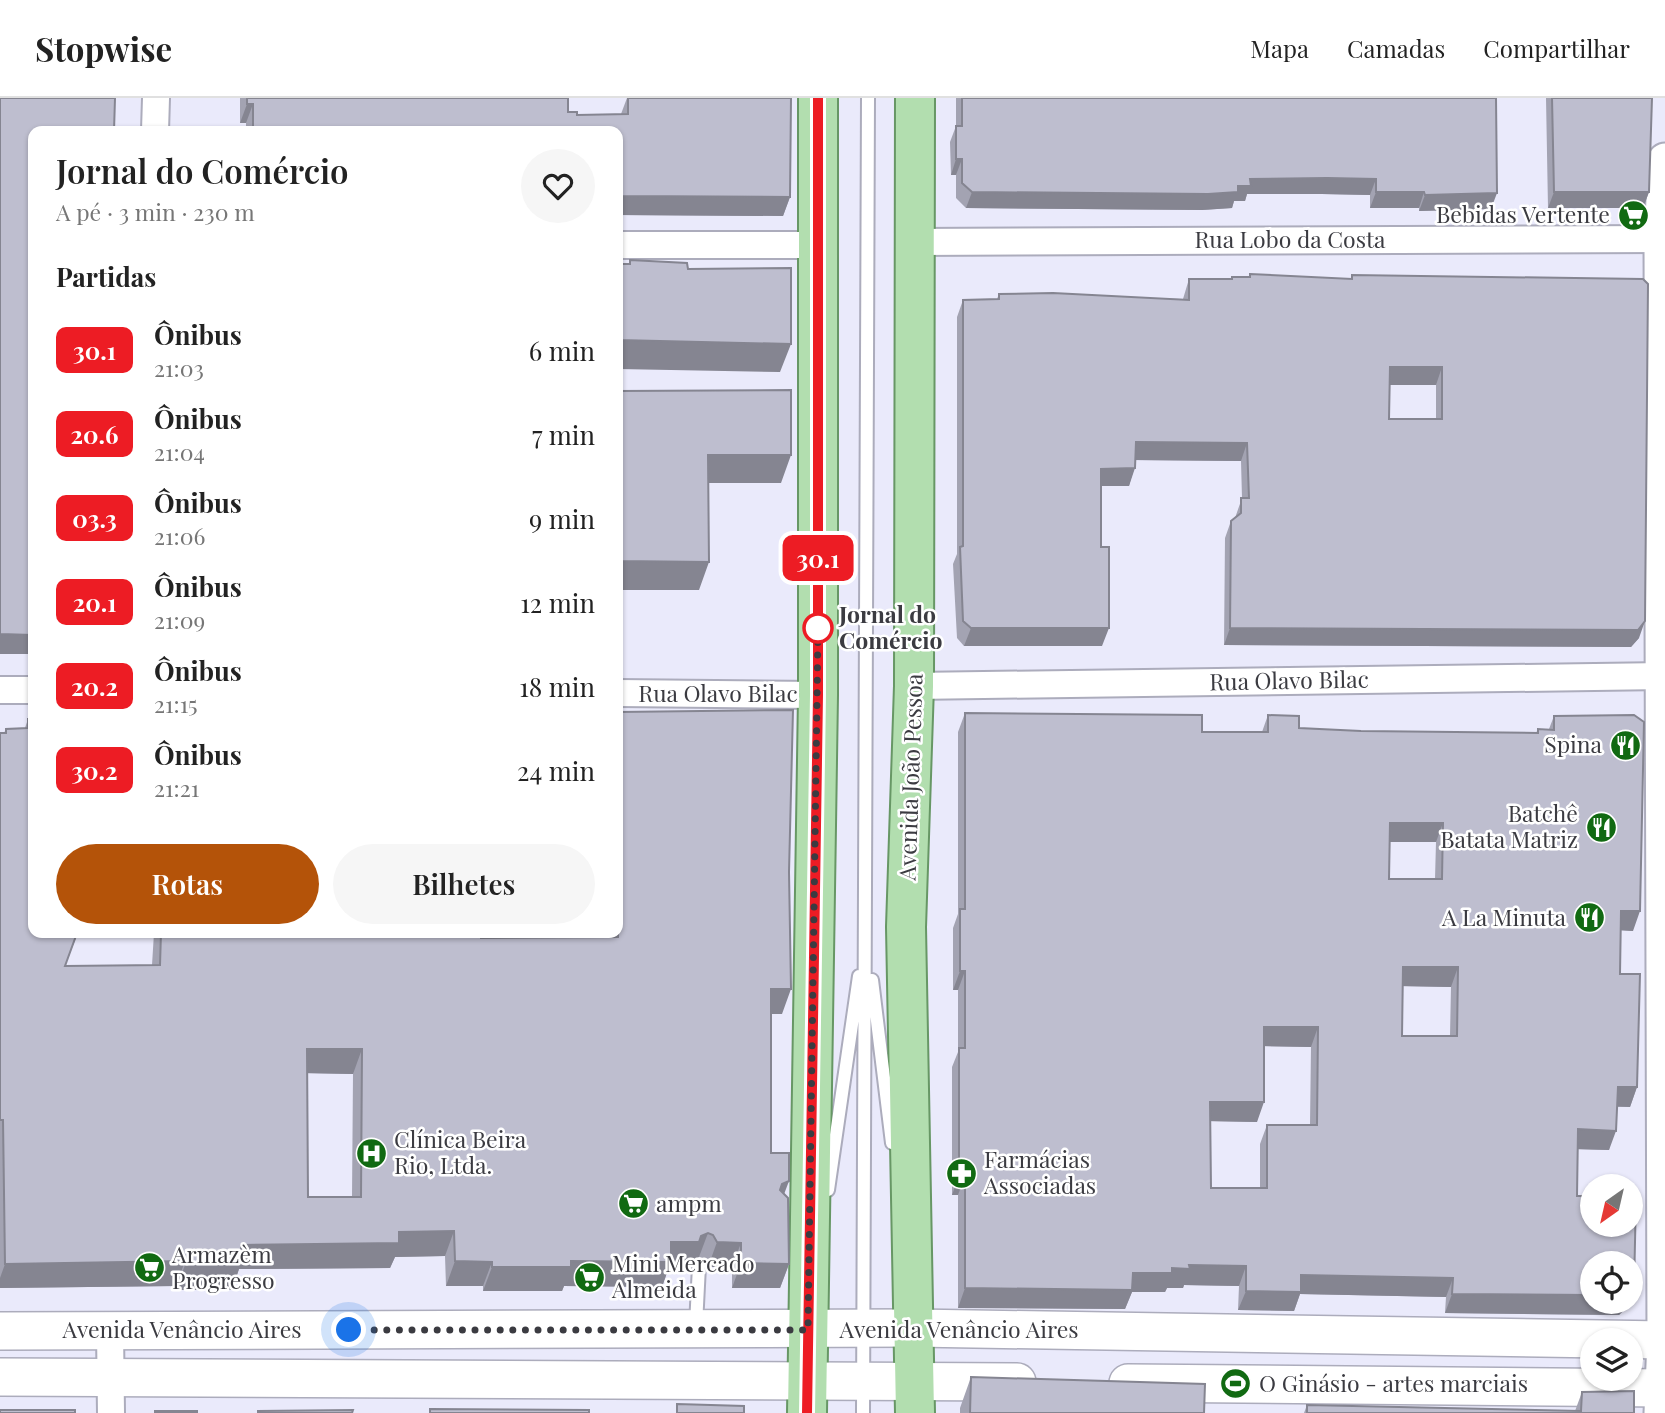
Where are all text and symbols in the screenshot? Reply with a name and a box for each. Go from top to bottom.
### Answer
text: Stopwise [35,26,172,70]
text: Mapa [1250,32,1309,64]
text: Camadas [1347,32,1445,64]
text: Compartilhar [1483,32,1630,64]
text: Jornal do Comércio [56,148,349,192]
button: heart [521,149,595,223]
text: A pé · 3 min · 230 m [56,196,255,227]
place label: Bebidas Vertente [1436,198,1610,229]
supermarket icon: Bebidas Vertente [1616,198,1650,232]
street label: Rua Lobo da Costa [1194,223,1386,254]
text: Partidas [56,259,156,294]
text: Ônibus [154,317,242,352]
text: 6 min [529,333,595,368]
text: 30.1 [73,334,116,366]
text: 21:03 [154,352,204,383]
text: Ônibus [154,401,242,436]
text: 7 min [532,417,595,452]
text: 20.6 [71,418,118,450]
text: 21:04 [154,436,205,467]
text: Ônibus [154,485,242,520]
text: 9 min [529,501,595,536]
text: 03.3 [72,502,117,534]
text: 21:06 [154,520,205,551]
line badge: 30.1 [769,535,867,581]
text: 30.1 [797,542,839,574]
text: Ônibus [154,569,242,604]
text: 12 min [520,585,595,620]
text: 20.1 [73,586,116,618]
place label: Jornal do Comércio [838,598,943,655]
text: 21:09 [154,604,205,635]
marker: Jornal do Comércio [803,613,833,643]
text: Ônibus [154,653,242,688]
street label: Rua Olavo Bilac [1209,663,1369,696]
text: 18 min [519,669,595,704]
text: 20.2 [71,670,118,702]
street label: Avenida João Pessoa [890,673,929,882]
street label: Rua Olavo Bilac [638,677,798,708]
text: 21:15 [154,688,197,719]
place label: Spina [1544,728,1603,759]
restaurant icon: Spina [1608,728,1642,762]
text: Ônibus [154,737,242,772]
text: 24 min [517,753,595,788]
text: 30.2 [71,754,118,786]
text: 21:21 [154,772,199,803]
place label: Batchê Batata Matriz [1440,797,1578,854]
restaurant icon: Batchê Batata Matriz [1584,810,1618,844]
button: Rotas [56,844,319,924]
button: Bilhetes [333,844,595,924]
place label: A La Minuta [1441,901,1567,932]
restaurant icon: A La Minuta [1572,901,1606,935]
place label: Clínica Beira Rio, Ltda. [394,1123,527,1180]
hospital icon: Clínica Beira Rio, Ltda. [354,1136,388,1170]
place label: Farmácias Associadas [983,1143,1096,1200]
pharmacy icon: Farmácias Associadas [944,1156,978,1190]
north arrow [1580,1174,1643,1237]
map controls [1580,1174,1643,1391]
supermarket icon: ampm [616,1187,650,1221]
place label: ampm [656,1187,722,1218]
place label: Armazèm Progresso [171,1238,275,1295]
place label: Mini Mercado Almeida [611,1247,755,1304]
supermarket icon: Armazèm Progresso [132,1251,166,1285]
button: locate [1580,1251,1643,1314]
supermarket icon: Mini Mercado Almeida [572,1260,606,1294]
your location [331,1312,366,1347]
street label: Avenida Venâncio Aires [61,1313,302,1344]
street label: Avenida Venâncio Aires [838,1313,1079,1344]
button: layers [1580,1328,1643,1391]
sports icon: O Ginásio - artes marciais [1219,1367,1253,1401]
place label: O Ginásio - artes marciais [1259,1367,1528,1398]

